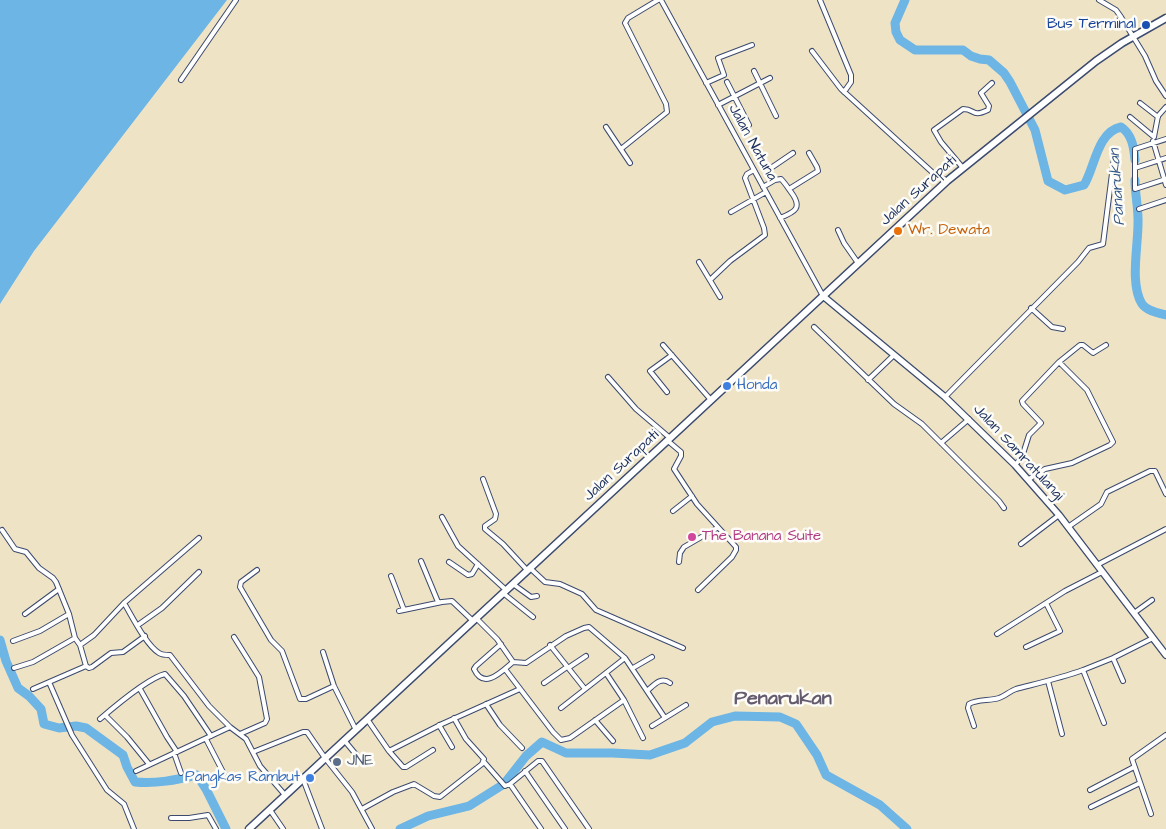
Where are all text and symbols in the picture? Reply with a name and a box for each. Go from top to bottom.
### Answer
place label: Bus Terminal [1047,16,1136,34]
marker: Bus Terminal [1140,19,1152,31]
street label: Jalan Natuna [724,102,780,184]
water label: Panarukan [1106,148,1130,226]
street label: Jalan Surapati [877,152,961,230]
place label: Wr. Dewata [908,222,990,240]
marker: Wr. Dewata [892,225,904,237]
place label: Honda [737,377,777,395]
marker: Honda [721,380,733,392]
street label: Jalan Samratulangi [969,401,1067,505]
street label: Jalan Surapati [581,426,663,506]
place label: The Banana Suite [702,528,821,546]
marker: The Banana Suite [686,531,698,543]
district label: Penarukan [734,688,832,712]
place label: JNE [347,753,373,771]
marker: JNE [331,756,343,768]
place label: Pangkas Rambut [185,769,300,787]
marker: Pangkas Rambut [304,772,316,784]

